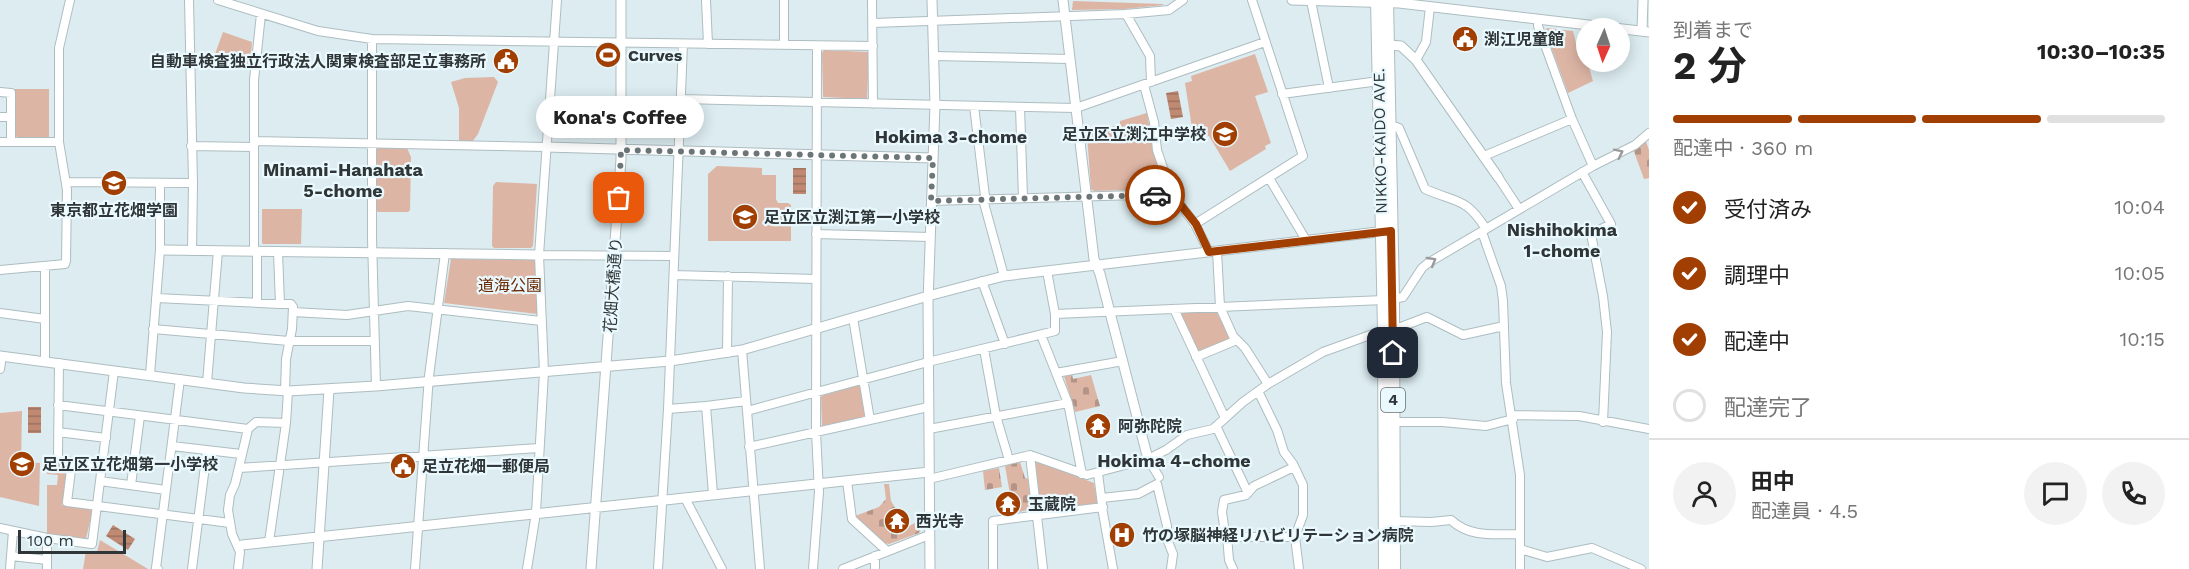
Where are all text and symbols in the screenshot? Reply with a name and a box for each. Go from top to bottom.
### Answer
north arrow [1576,18,1630,72]
map controls [1576,18,1630,72]
text: 到着まで [1673,18,1753,42]
public building icon: 渕江児童館 [1450,24,1480,54]
place label: 渕江児童館 [1484,30,1564,49]
text: 10:30–10:35 [2037,39,2165,64]
sports icon: Curves [593,40,623,70]
text: 2 分 [1673,43,1746,88]
public building icon: 自動車検査独立行政法人関東検査部足立事務所 [491,46,521,76]
place label: Curves [628,46,683,65]
place label: 自動車検査独立行政法人関東検査部足立事務所 [150,52,486,71]
street label: NIKKO-KAIDO AVE. [1369,68,1391,214]
callout: Kona's Coffee [535,96,703,138]
text: Kona's Coffee [553,105,687,129]
school or university icon: 足立区立渕江中学校 [1210,119,1240,149]
place label: 足立区立渕江中学校 [1062,125,1206,144]
district label: Hokima 3-chome [875,126,1027,147]
text: 配達中 · 360 m [1673,136,1813,160]
one-way arrow [1613,148,1624,160]
district label: Minami-Hanahata 5-chome [263,159,424,201]
courier [1125,165,1185,225]
school or university icon: 東京都立花畑学園 [99,168,129,198]
pin [593,172,644,223]
icon: car [1139,179,1172,212]
icon: bag [602,181,635,214]
icon: check [1673,191,1706,224]
text: 10:04 [2114,195,2165,219]
text: 受付済み [1724,197,1812,222]
place label: 東京都立花畑学園 [50,201,178,220]
school or university icon: 足立区立渕江第一小学校 [730,202,760,232]
place label: 足立区立渕江第一小学校 [764,208,940,227]
district label: Nishihokima 1-chome [1507,219,1618,261]
street label: 花畑大橋通り [600,236,626,334]
one-way arrow [1426,256,1436,268]
icon: check [1673,257,1706,290]
text: 10:05 [2115,261,2165,285]
text: 調理中 [1724,263,1790,288]
park label: 道海公園 [478,276,542,295]
icon: check [1673,323,1706,356]
pin [1367,327,1418,378]
text: 10:15 [2119,327,2165,351]
text: 配達中 [1724,329,1790,354]
icon: home [1376,336,1409,369]
road number: 4 [1381,388,1405,412]
text: 配達完了 [1724,395,1812,420]
temple icon: 阿弥陀院 [1083,411,1113,441]
place label: 阿弥陀院 [1118,417,1182,436]
school or university icon: 足立区立花畑第一小学校 [7,449,37,479]
district label: Hokima 4-chome [1097,450,1251,471]
public building icon: 足立花畑一郵便局 [388,451,418,481]
place label: 足立区立花畑第一小学校 [42,455,218,474]
place label: 足立花畑一郵便局 [422,457,550,476]
button: person [1673,462,1736,525]
button: chat [2024,462,2087,525]
button: phone [2102,462,2165,525]
text: 田中 [1751,469,1795,494]
temple icon: 玉蔵院 [993,489,1023,519]
place label: 玉蔵院 [1028,495,1076,514]
text: 配達員 · 4.5 [1751,499,1858,523]
temple icon: 西光寺 [882,506,912,536]
place label: 西光寺 [916,512,964,531]
hospital icon: 竹の塚脳神経リハビリテーション病院 [1107,520,1137,550]
place label: 竹の塚脳神経リハビリテーション病院 [1142,526,1414,545]
scale bar [18,527,126,554]
text: 100 m [27,531,74,550]

